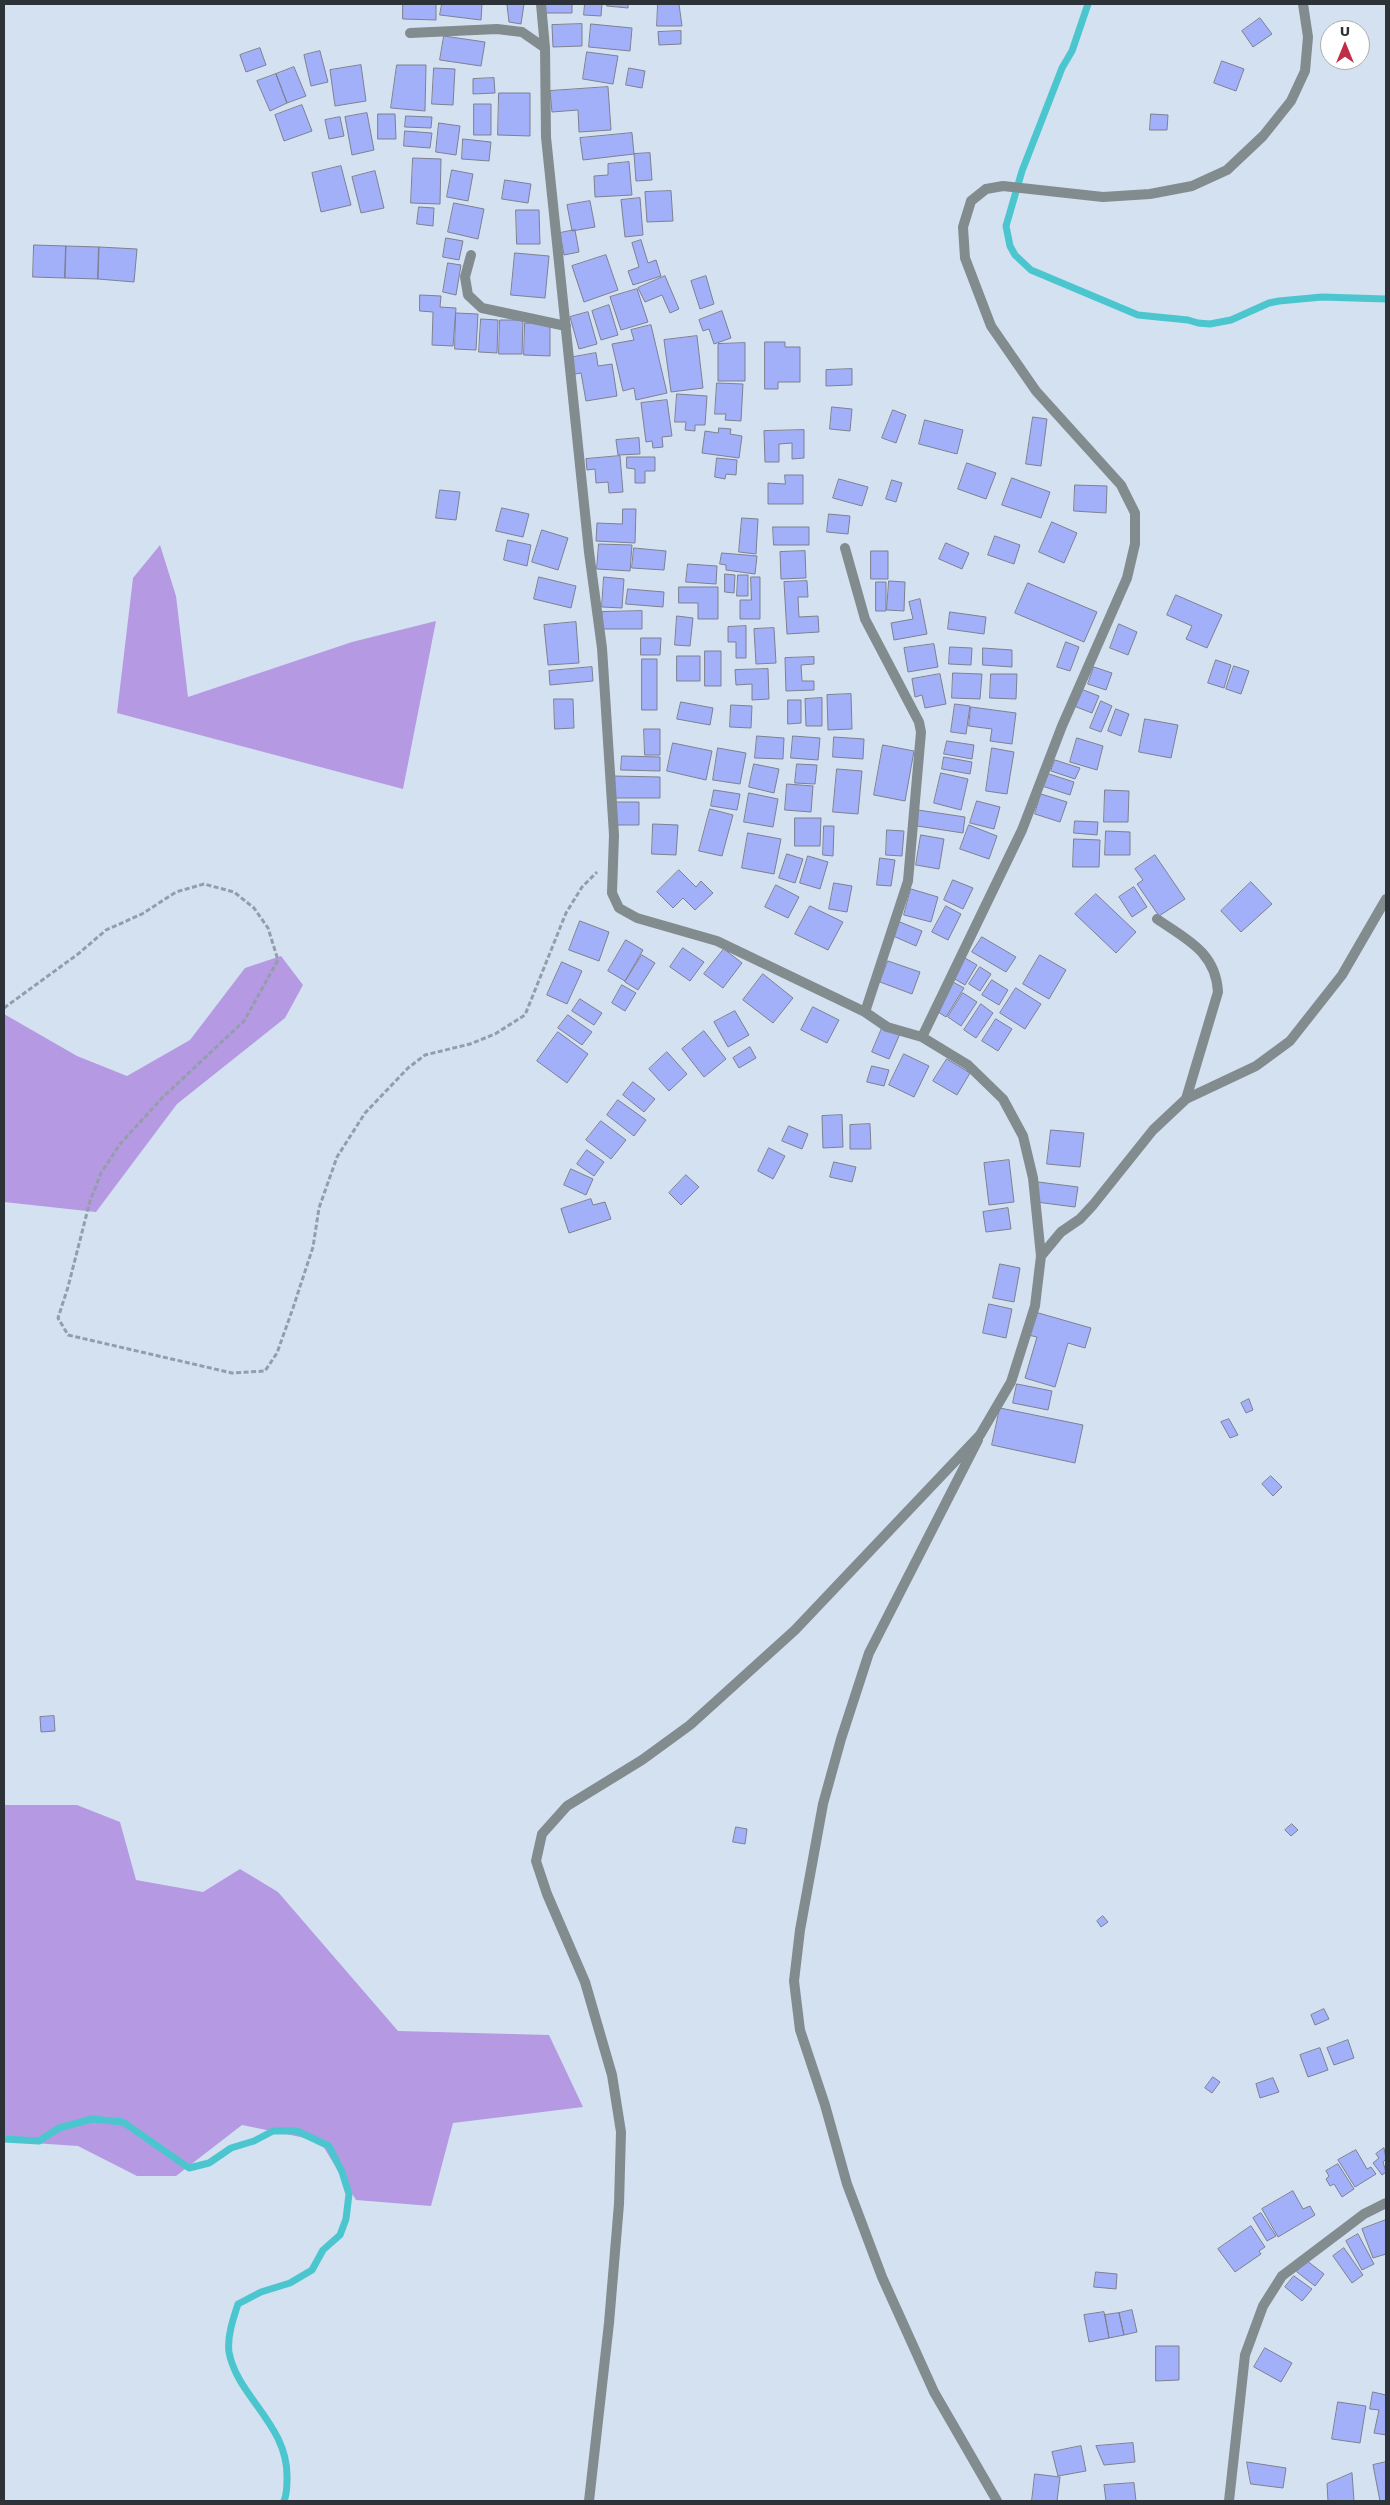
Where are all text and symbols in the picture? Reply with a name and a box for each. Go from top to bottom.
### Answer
north arrow [1320,20,1370,70]
text: U [1340,23,1350,39]

